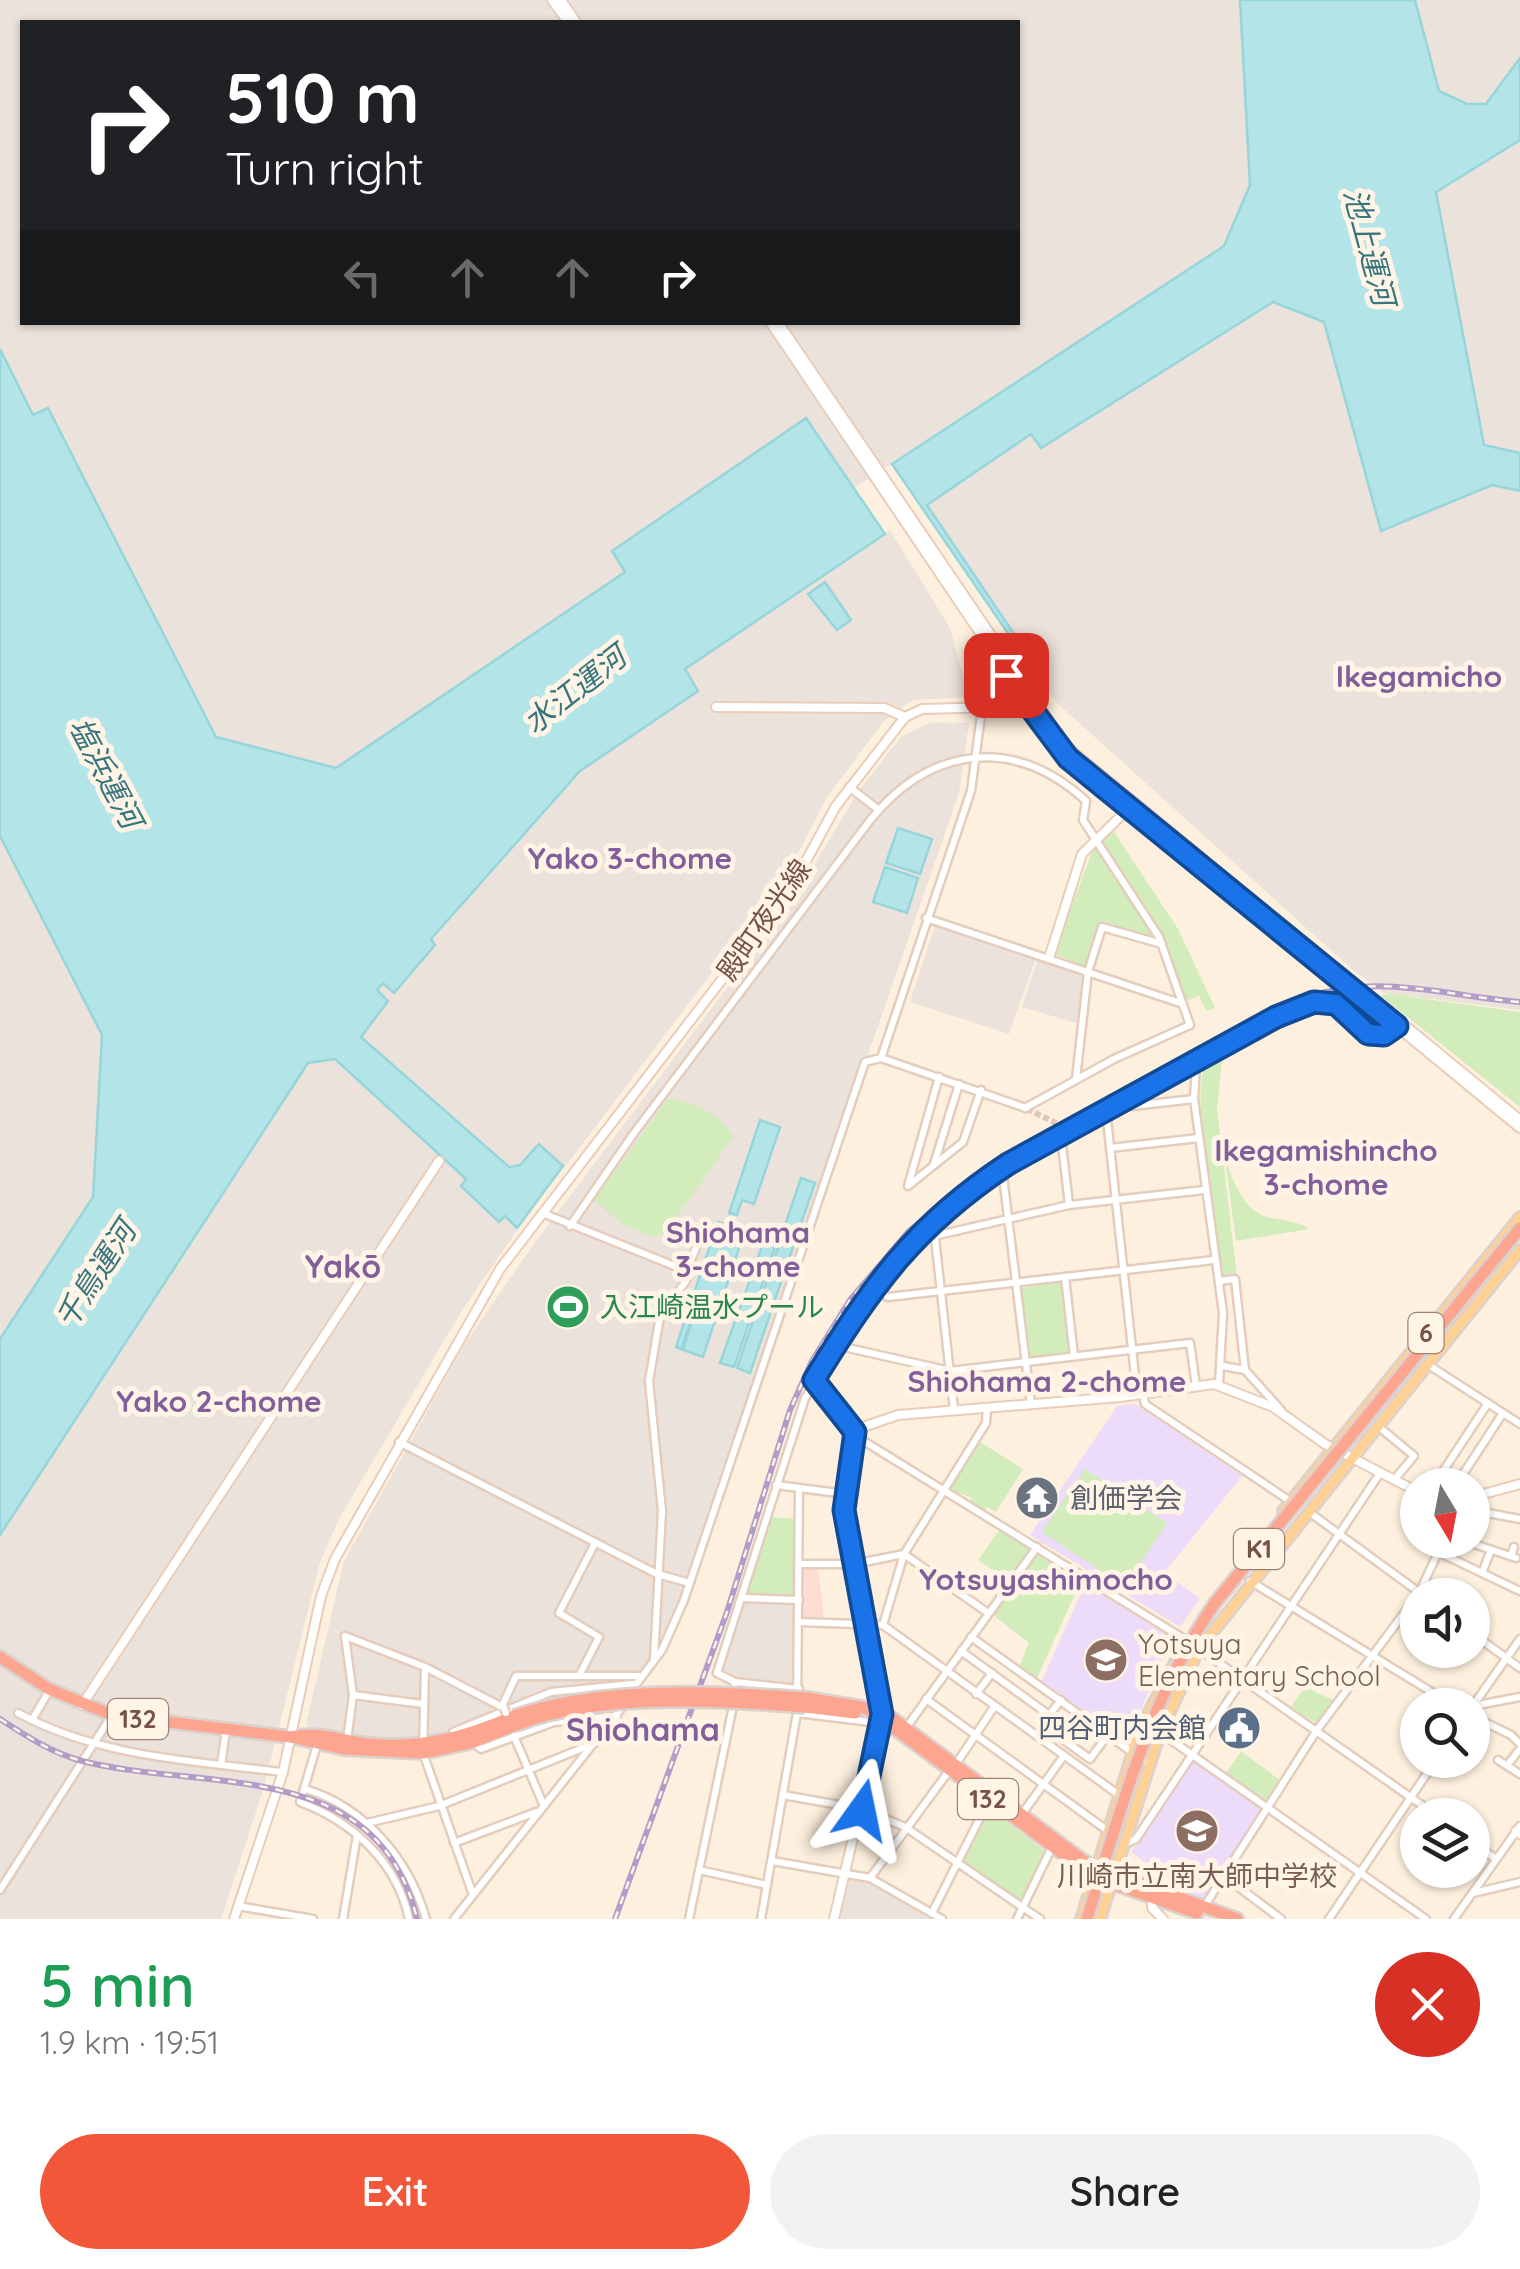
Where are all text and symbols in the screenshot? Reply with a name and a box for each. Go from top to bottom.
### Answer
text: 510 m [225,53,420,141]
icon: right [60,60,190,190]
text: Turn right [225,140,424,196]
water label: 池上運河 [1336,184,1405,314]
icon: left [335,250,390,305]
icon: ahead [440,250,495,305]
icon: ahead [545,250,600,305]
icon: right [650,250,705,305]
pin [964,633,1049,718]
water label: 水江運河 [515,634,637,741]
icon: arrive [979,648,1034,703]
district label: Ikegamicho [1336,657,1502,695]
water label: 塩浜運河 [61,711,153,839]
district label: Yako 3-chome [528,839,732,877]
street label: 殿町夜光線 [709,852,818,987]
district label: Ikegamishincho 3-chome [1214,1131,1438,1203]
water label: 千鳥運河 [47,1210,146,1335]
district label: Shiohama 3-chome [666,1213,810,1285]
district label: Yakō [305,1246,381,1286]
sports icon: 入江崎温水プール [545,1284,591,1330]
place label: 入江崎温水プール [600,1289,824,1324]
road number: 6 [1408,1313,1444,1353]
district label: Shiohama 2-chome [908,1362,1186,1400]
district label: Yako 2-chome [116,1382,322,1420]
north arrow [1400,1468,1490,1558]
map controls [1400,1468,1490,1888]
temple icon: 創価学会 [1014,1475,1060,1521]
place label: 創価学会 [1070,1480,1182,1515]
road number: K1 [1234,1529,1284,1569]
district label: Yotsuyashimocho [919,1560,1173,1598]
button: sound [1400,1578,1490,1668]
place label: Yotsuya Elementary School [1138,1626,1381,1693]
school or university icon: Yotsuya Elementary School [1083,1637,1129,1683]
button: search [1400,1688,1490,1778]
road number: 132 [108,1699,168,1739]
public building icon: 四谷町内会館 [1216,1705,1262,1751]
district label: Shiohama [566,1709,720,1749]
place label: 四谷町内会館 [1038,1710,1206,1745]
position arrow [810,1758,914,1862]
road number: 132 [958,1779,1018,1819]
button: layers [1400,1798,1490,1888]
school or university icon: 川崎市立南大師中学校 [1174,1808,1220,1854]
place label: 川崎市立南大師中学校 [1057,1858,1337,1893]
text: 5 min [40,1947,195,2022]
button: close [1375,1952,1480,2057]
text: 1.9 km · 19:51 [40,2022,219,2062]
button: Exit [40,2134,750,2249]
button: Share [770,2134,1480,2249]

